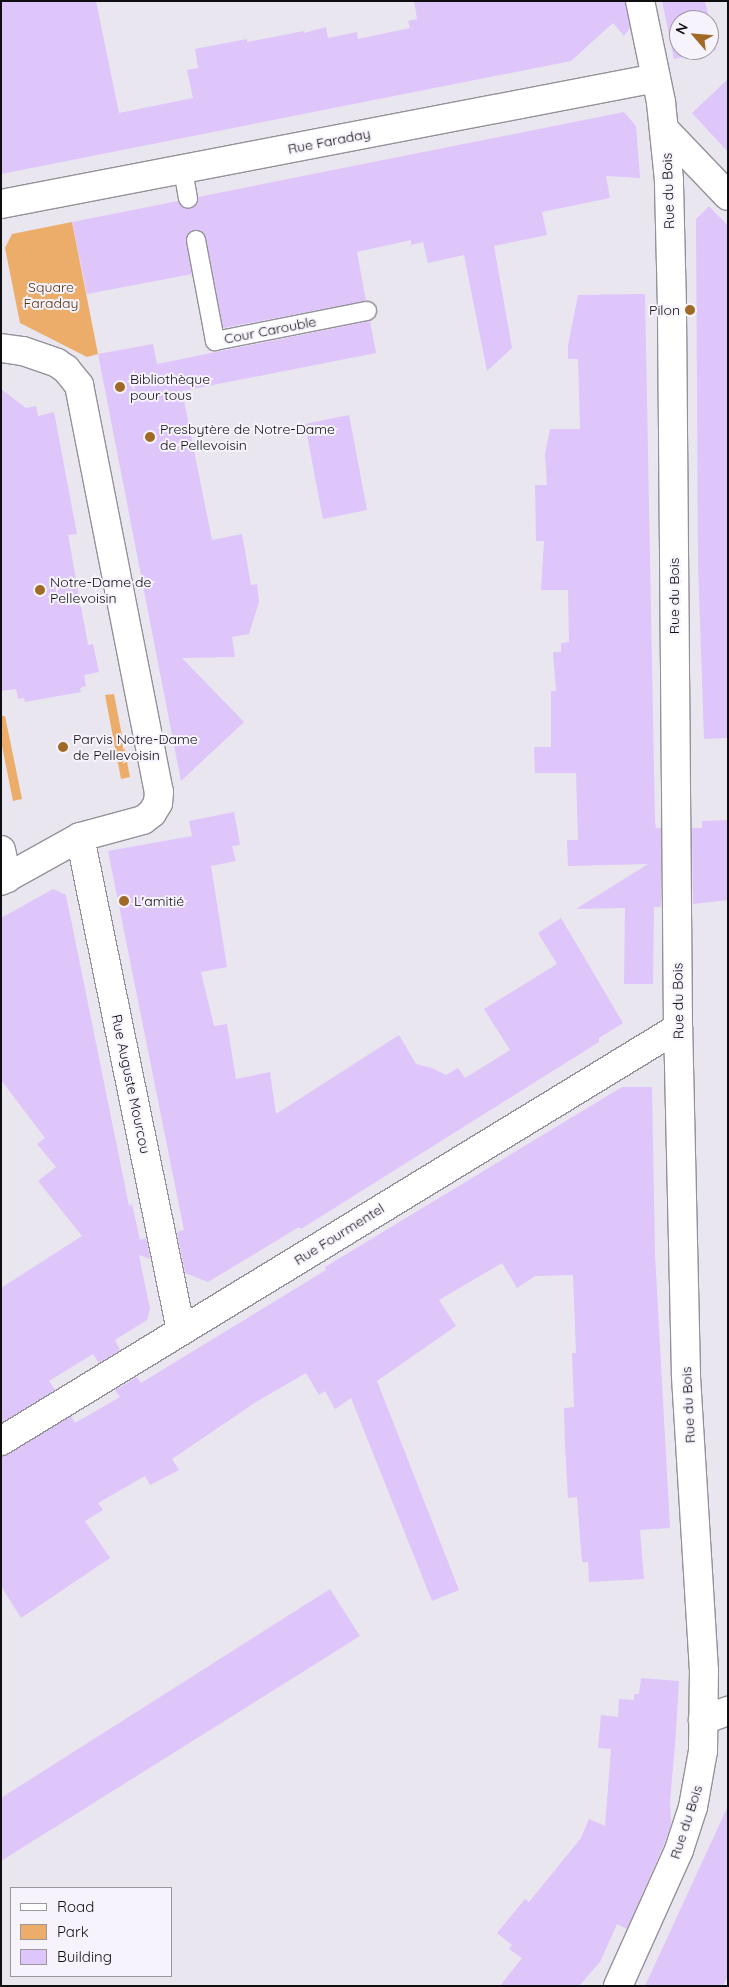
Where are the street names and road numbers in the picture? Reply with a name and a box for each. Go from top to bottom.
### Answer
street label: Rue Faraday [286,125,372,157]
street label: Rue du Bois [658,152,678,230]
street label: Cour Carouble [223,313,317,347]
street label: Rue du Bois [666,558,682,634]
street label: Rue du Bois [669,963,687,1039]
street label: Rue Auguste Mourcou [108,1013,154,1155]
street label: Rue Fourmentel [291,1200,387,1268]
street label: Rue du Bois [678,1366,698,1444]
street label: Rue du Bois [666,1783,706,1861]

